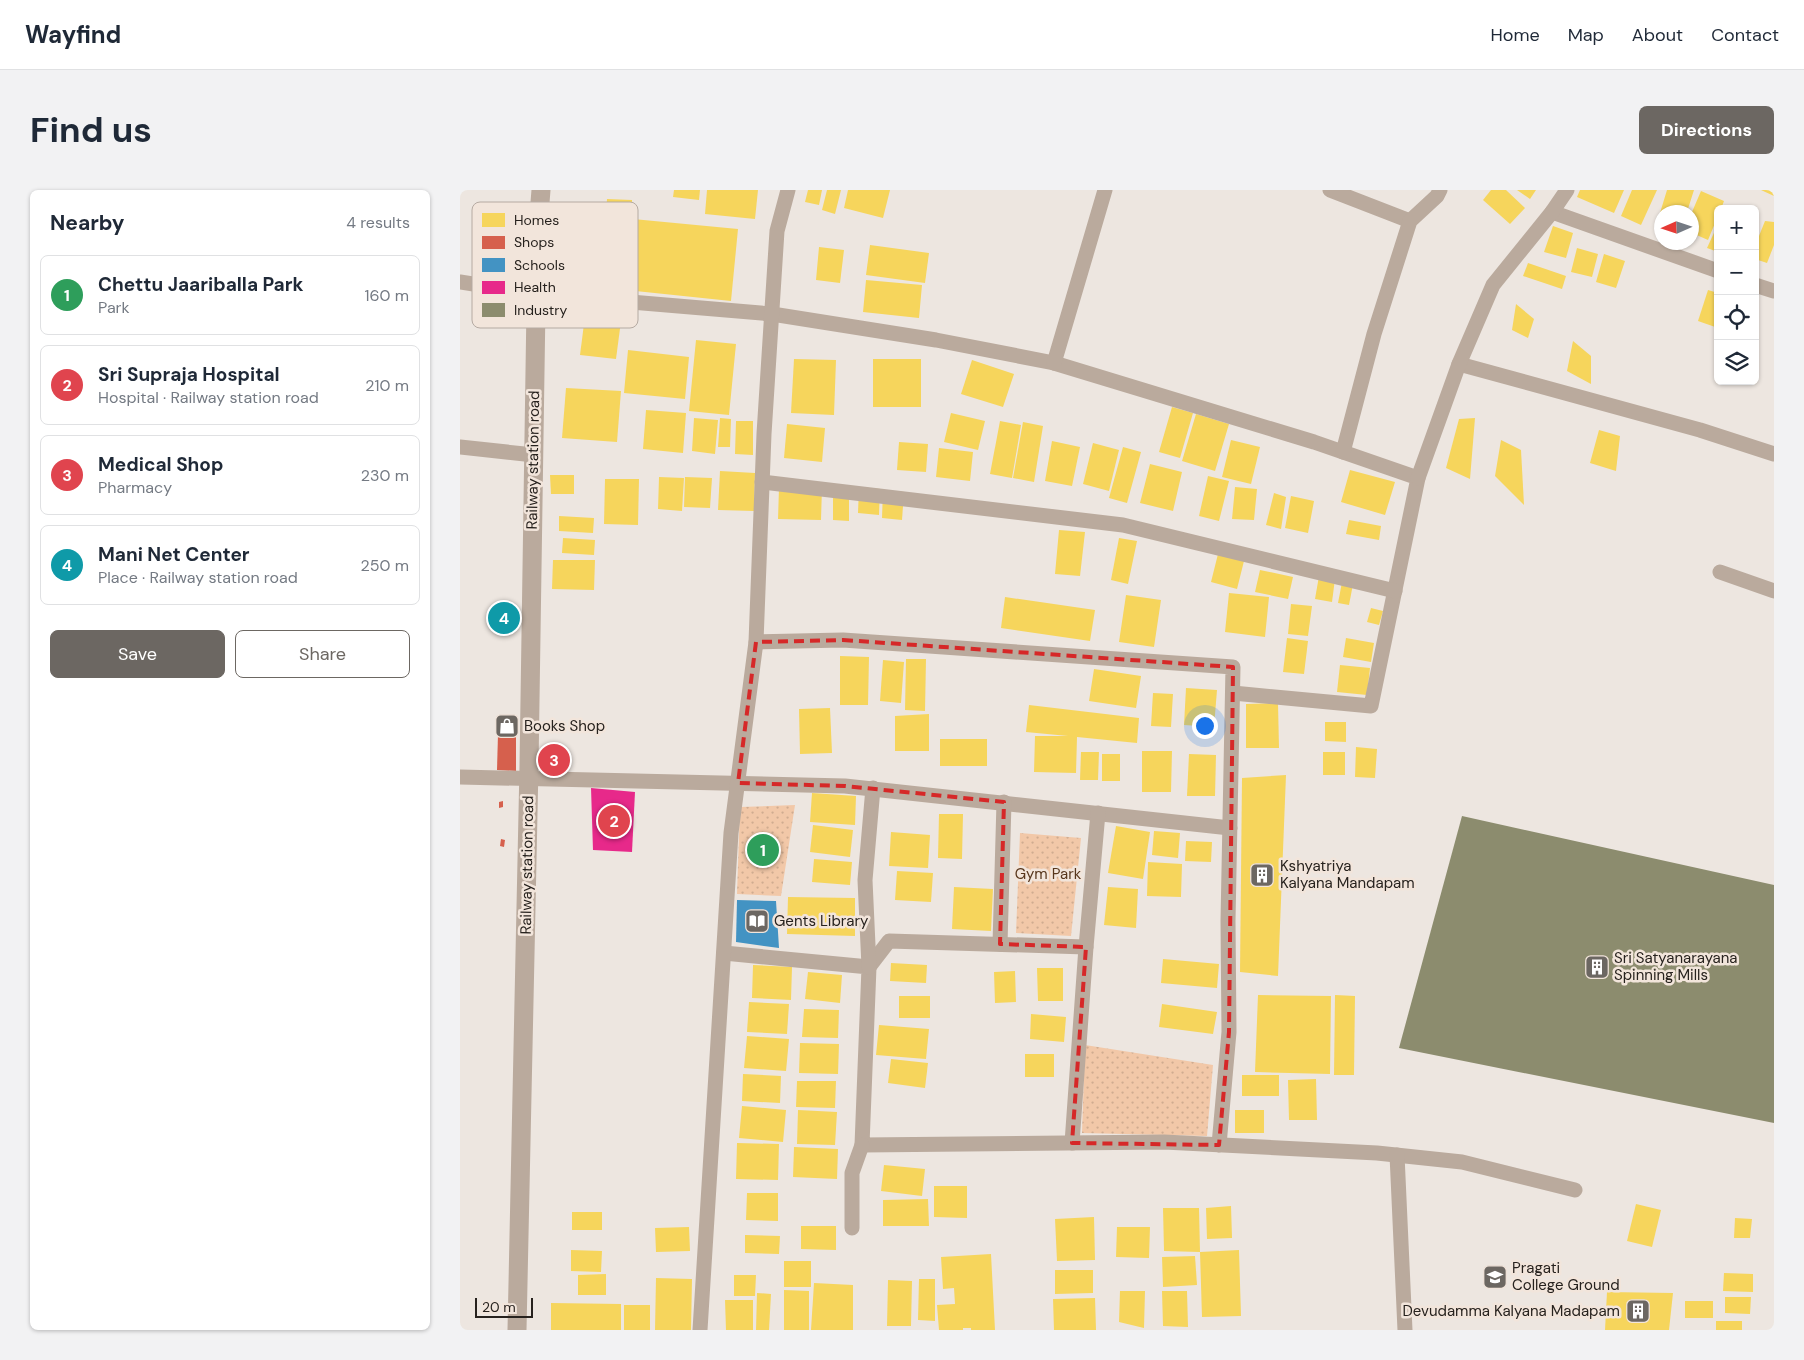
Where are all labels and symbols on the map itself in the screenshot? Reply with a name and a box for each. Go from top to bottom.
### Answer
legend [472,202,638,328]
north arrow [1654,205,1699,250]
text: Homes [514,211,559,229]
text: Shops [514,233,554,251]
text: Schools [514,256,565,274]
text: Health [514,278,556,296]
text: Industry [514,301,567,319]
street label: Railway station road [522,390,544,530]
pin: 4 [488,599,520,637]
shop icon: Books Shop [494,713,520,739]
your location [1192,713,1218,739]
place label: Books Shop [524,716,605,736]
pin: 3 [538,741,570,779]
street label: Railway station road [516,795,538,935]
pin: 2 [598,802,630,840]
pin: 1 [747,831,779,869]
place label: Kshyatriya Kalyana Mandapam [1280,856,1415,893]
building icon: Kshyatriya Kalyana Mandapam [1249,862,1275,888]
park label: Gym Park [1015,864,1082,884]
library icon: Gents Library [744,908,770,934]
place label: Gents Library [774,911,869,931]
place label: Sri Satyanarayana Spinning Mills [1614,948,1737,985]
building icon: Sri Satyanarayana Spinning Mills [1584,954,1610,980]
place label: Pragati College Ground [1512,1258,1620,1295]
school or university icon: Pragati College Ground [1482,1264,1508,1290]
scale bar [475,1295,532,1318]
building icon: Devudamma Kalyana Madapam [1625,1298,1651,1324]
place label: Devudamma Kalyana Madapam [1403,1301,1620,1321]

